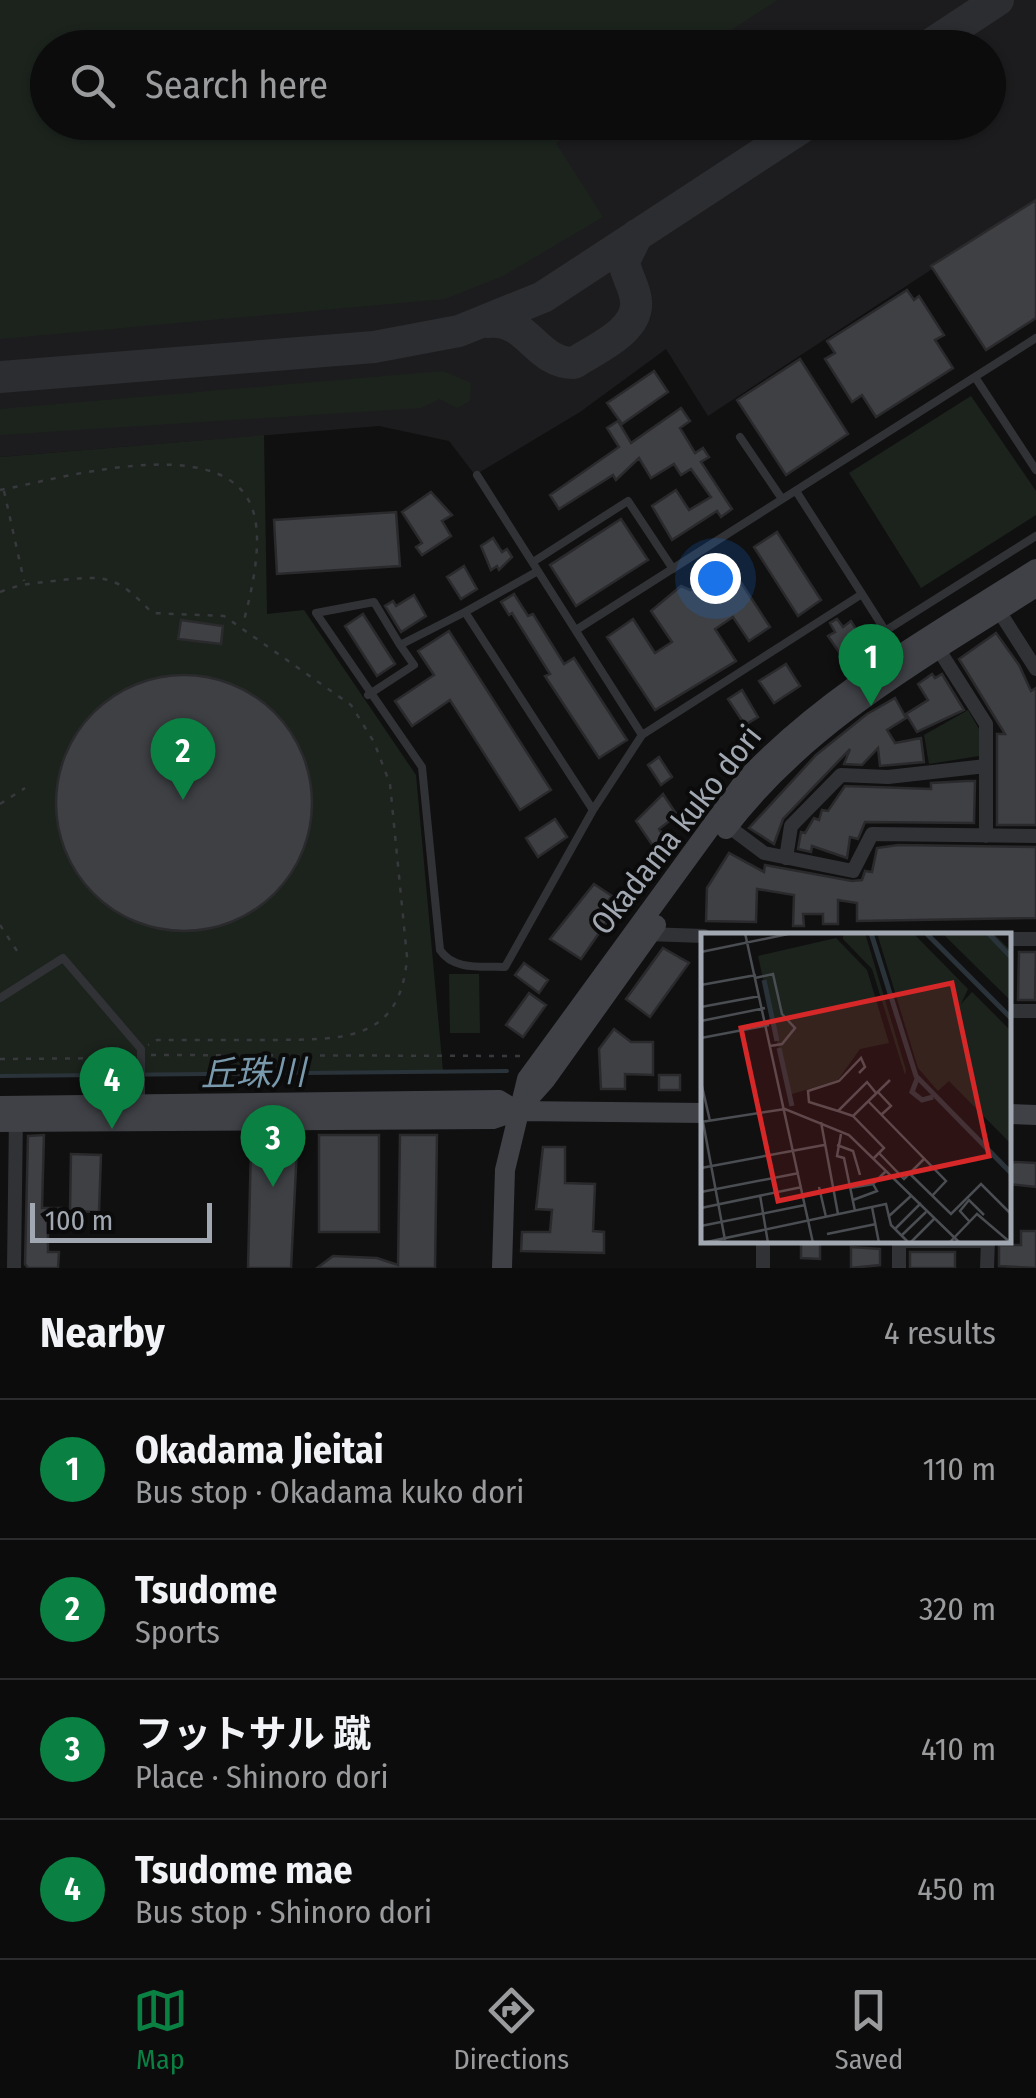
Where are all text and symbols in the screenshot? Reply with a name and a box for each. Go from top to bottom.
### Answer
search box [30,30,1006,140]
icon: search [65,58,120,113]
text: Search here [145,62,328,108]
your location [690,553,741,604]
pin: 1 [838,624,904,706]
pin: 2 [150,718,216,800]
street label: Okadama kuko dori [583,718,769,942]
inset map [701,933,1011,1243]
pin: 4 [80,1046,144,1129]
water label: 丘珠川 [200,1051,310,1095]
pin: 3 [240,1104,306,1187]
scale bar [30,1198,212,1242]
text: 100 m [45,1204,113,1237]
text: Nearby [40,1308,165,1358]
text: 4 results [884,1314,996,1352]
text: Okadama Jieitai [135,1427,384,1473]
text: 1 [66,1450,79,1488]
text: 110 m [923,1450,996,1488]
text: Bus stop · Okadama kuko dori [135,1473,524,1511]
text: Tsudome [135,1567,277,1613]
text: 2 [65,1590,80,1628]
text: 320 m [919,1590,996,1628]
text: Sports [135,1613,220,1651]
text: フットサル 蹴 [135,1711,371,1757]
text: 3 [65,1730,80,1768]
text: 410 m [921,1730,996,1768]
text: Place · Shinoro dori [135,1758,388,1796]
text: Tsudome mae [135,1847,352,1893]
text: 4 [64,1870,81,1908]
text: 450 m [917,1870,996,1908]
text: Bus stop · Shinoro dori [135,1893,432,1931]
tab: Map [133,1983,188,2076]
tab: Directions [453,1983,569,2076]
tab: Saved [835,1983,903,2076]

